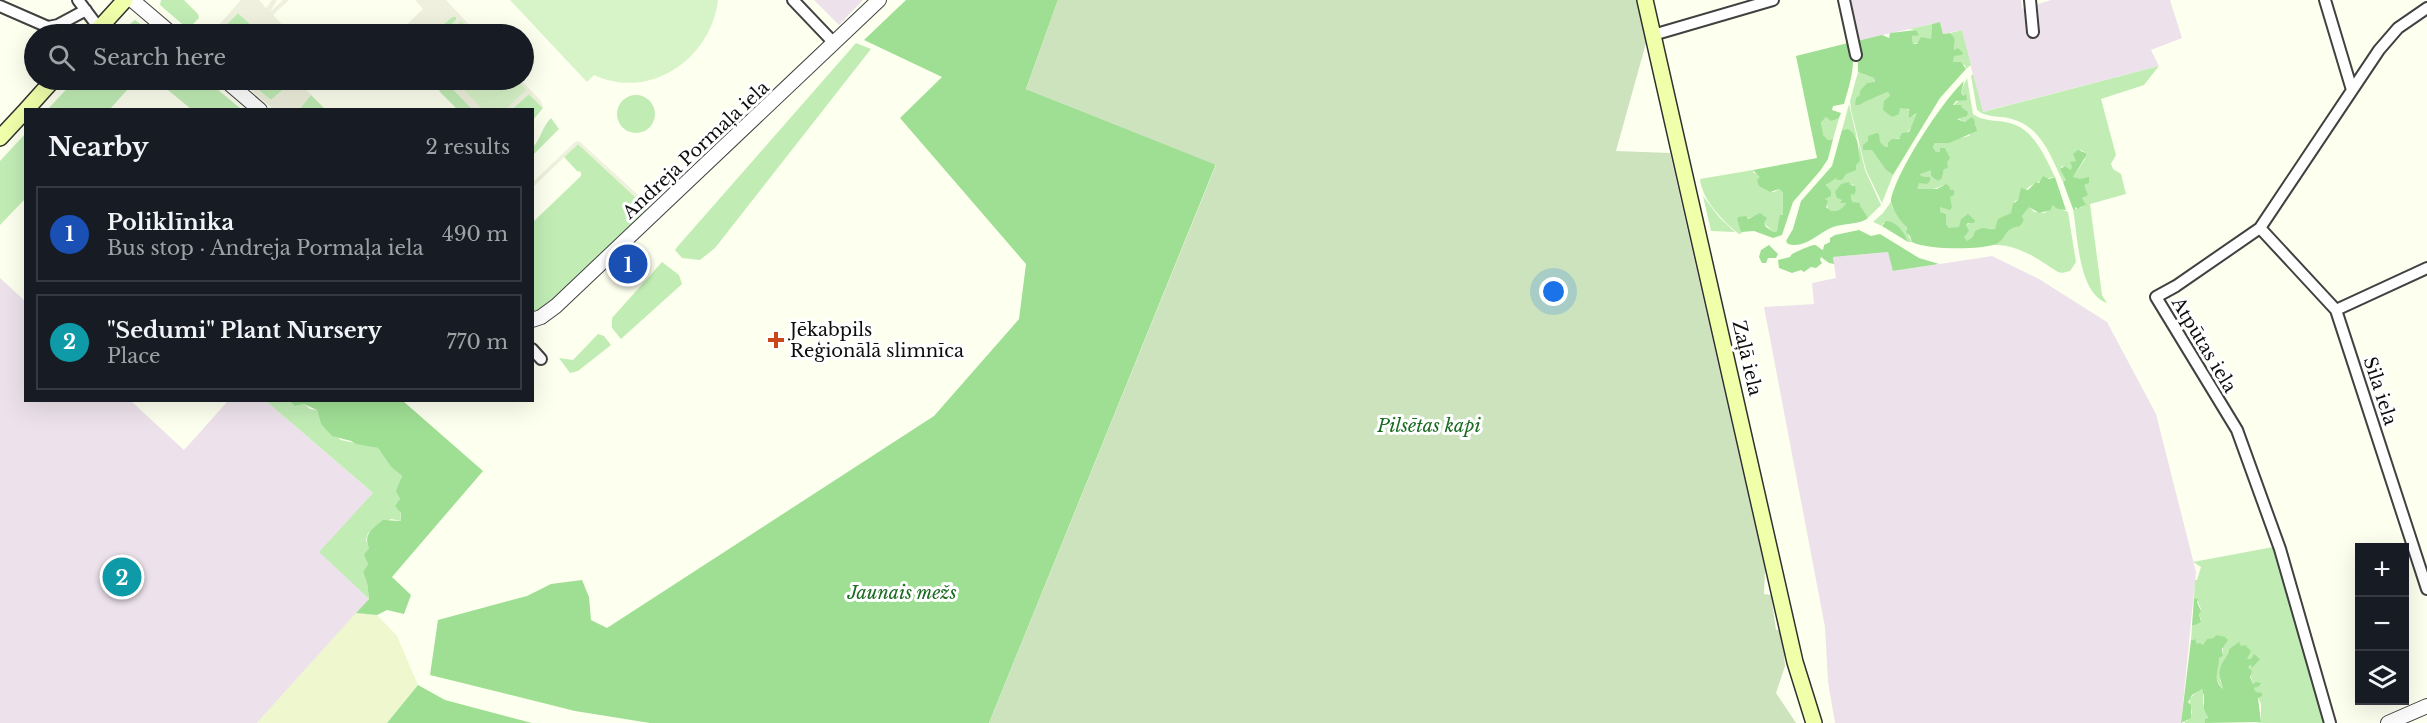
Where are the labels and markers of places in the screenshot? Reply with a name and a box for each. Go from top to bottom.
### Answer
pin: 1 [608,242,648,286]
place label: Jēkabpils Reģionālā slimnīca [788,319,964,362]
marker: Jēkabpils Reģionālā slimnīca [767,331,785,349]
pin: 2 [102,554,142,600]

